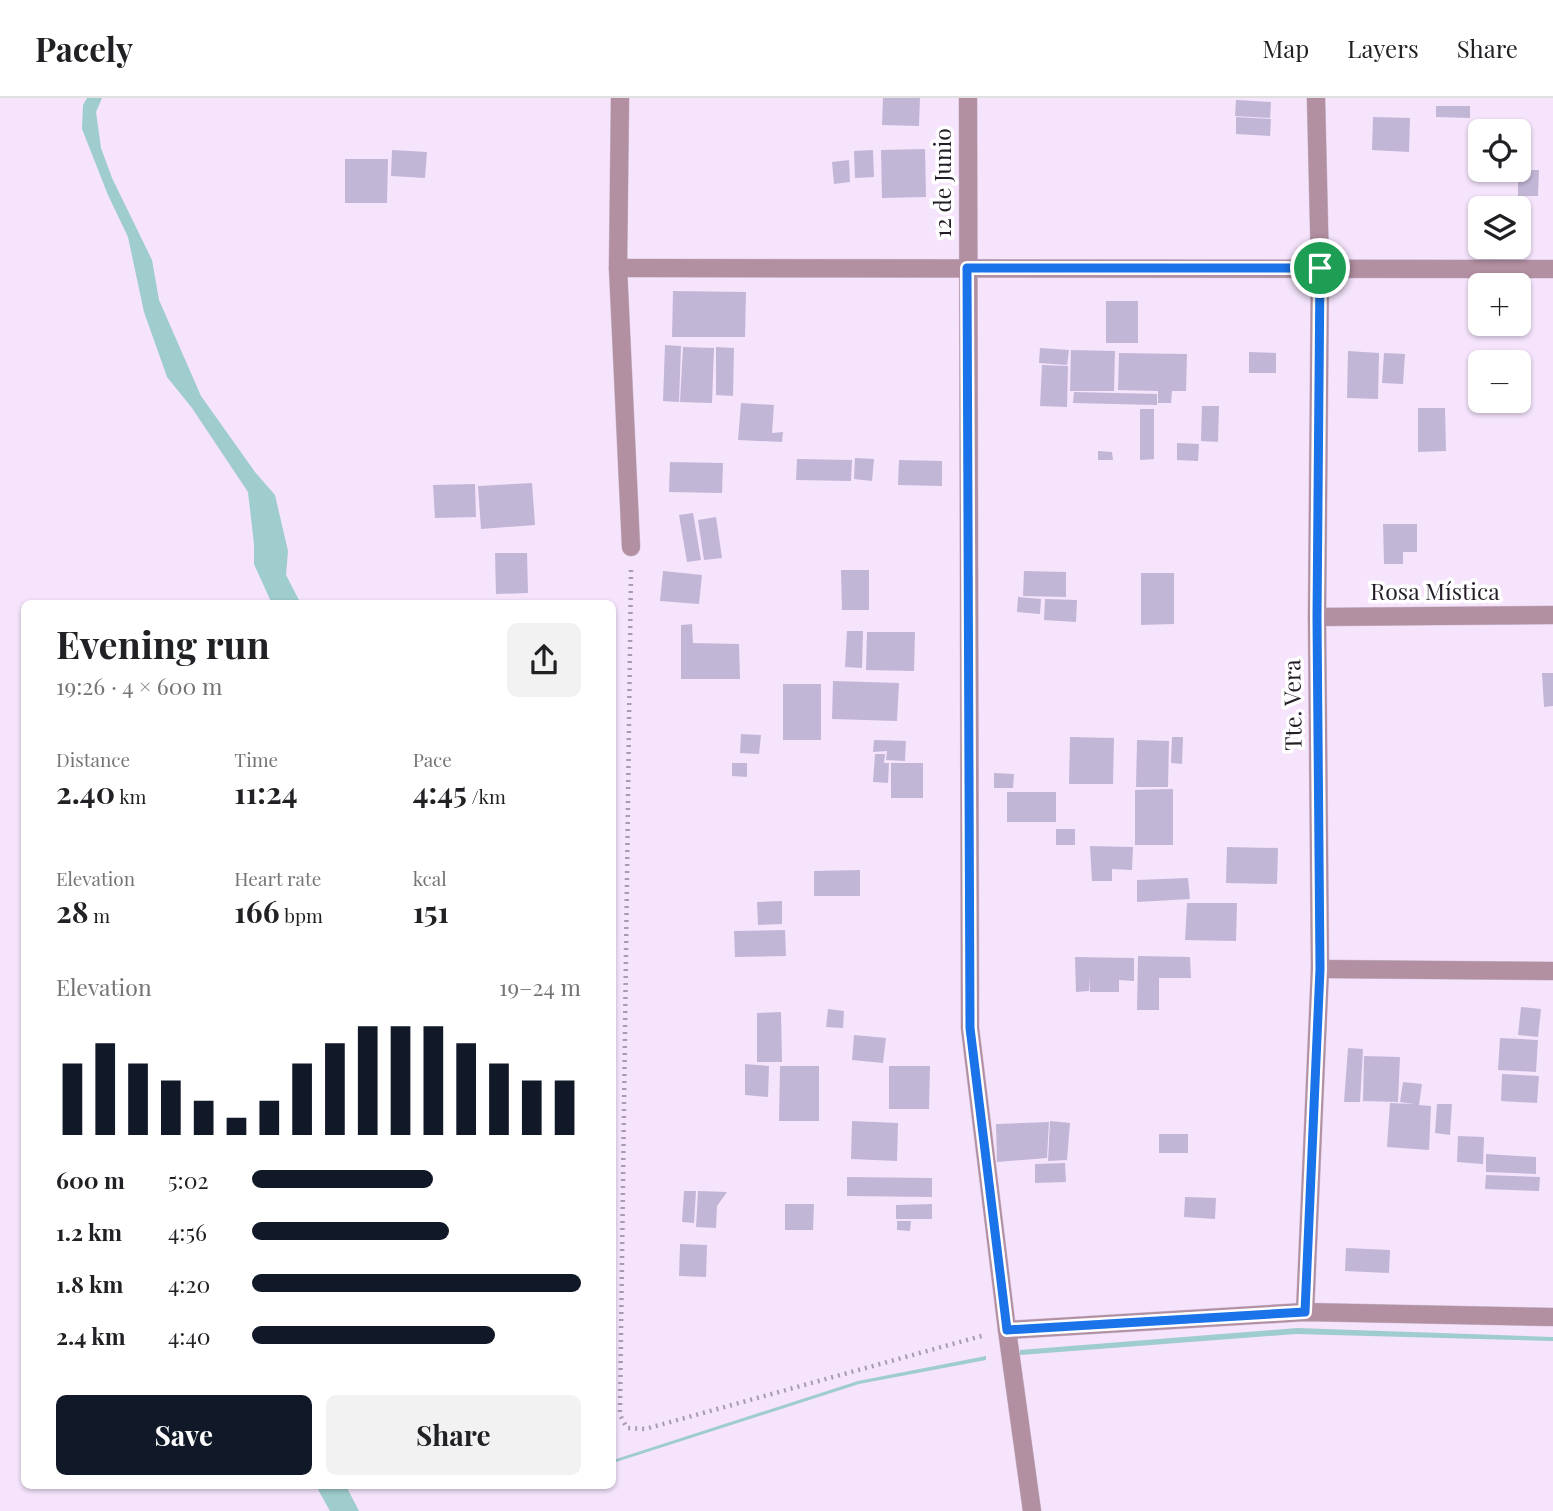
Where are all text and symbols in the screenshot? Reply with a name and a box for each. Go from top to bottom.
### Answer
text: Pacely [35,26,133,70]
text: Map [1263,32,1309,64]
text: Layers [1347,32,1419,64]
text: Share [1457,32,1518,64]
map controls [1468,119,1531,413]
button: locate [1468,119,1531,182]
street label: 12 de Junio [926,128,957,238]
button: layers [1468,196,1531,259]
pin [1290,238,1350,298]
icon: arrive [1301,249,1339,287]
button: + [1468,273,1531,336]
button: − [1468,350,1531,413]
street label: Rosa Mística [1370,575,1500,606]
text: Evening run [56,618,270,669]
button: share [507,623,581,697]
street label: Tte. Vera [1275,659,1308,751]
text: 19:26 · 4 × 600 m [56,670,222,701]
text: Distance [56,746,130,772]
text: Time [234,746,278,772]
text: Pace [413,746,452,772]
text: 2.40 [56,772,115,812]
text: 11:24 [234,772,298,812]
text: 4:45 [413,772,467,812]
text: km [115,783,146,809]
text: /km [467,783,506,809]
text: Elevation [56,865,135,891]
text: Heart rate [234,865,321,891]
text: kcal [413,865,447,891]
text: 28 [56,891,89,931]
text: 166 [234,891,279,931]
text: 151 [413,891,449,931]
text: m [89,902,110,928]
text: bpm [279,902,323,928]
text: Elevation [56,971,152,1002]
text: 19–24 m [499,971,581,1002]
text: 600 m [56,1164,125,1195]
text: 5:02 [168,1164,208,1195]
text: 1.2 km [56,1216,122,1247]
text: 4:56 [168,1216,207,1247]
text: 1.8 km [56,1268,123,1299]
text: 4:20 [168,1268,210,1299]
text: 2.4 km [56,1320,126,1351]
text: 4:40 [168,1320,211,1351]
button: Save [56,1395,312,1475]
button: Share [326,1395,581,1475]

